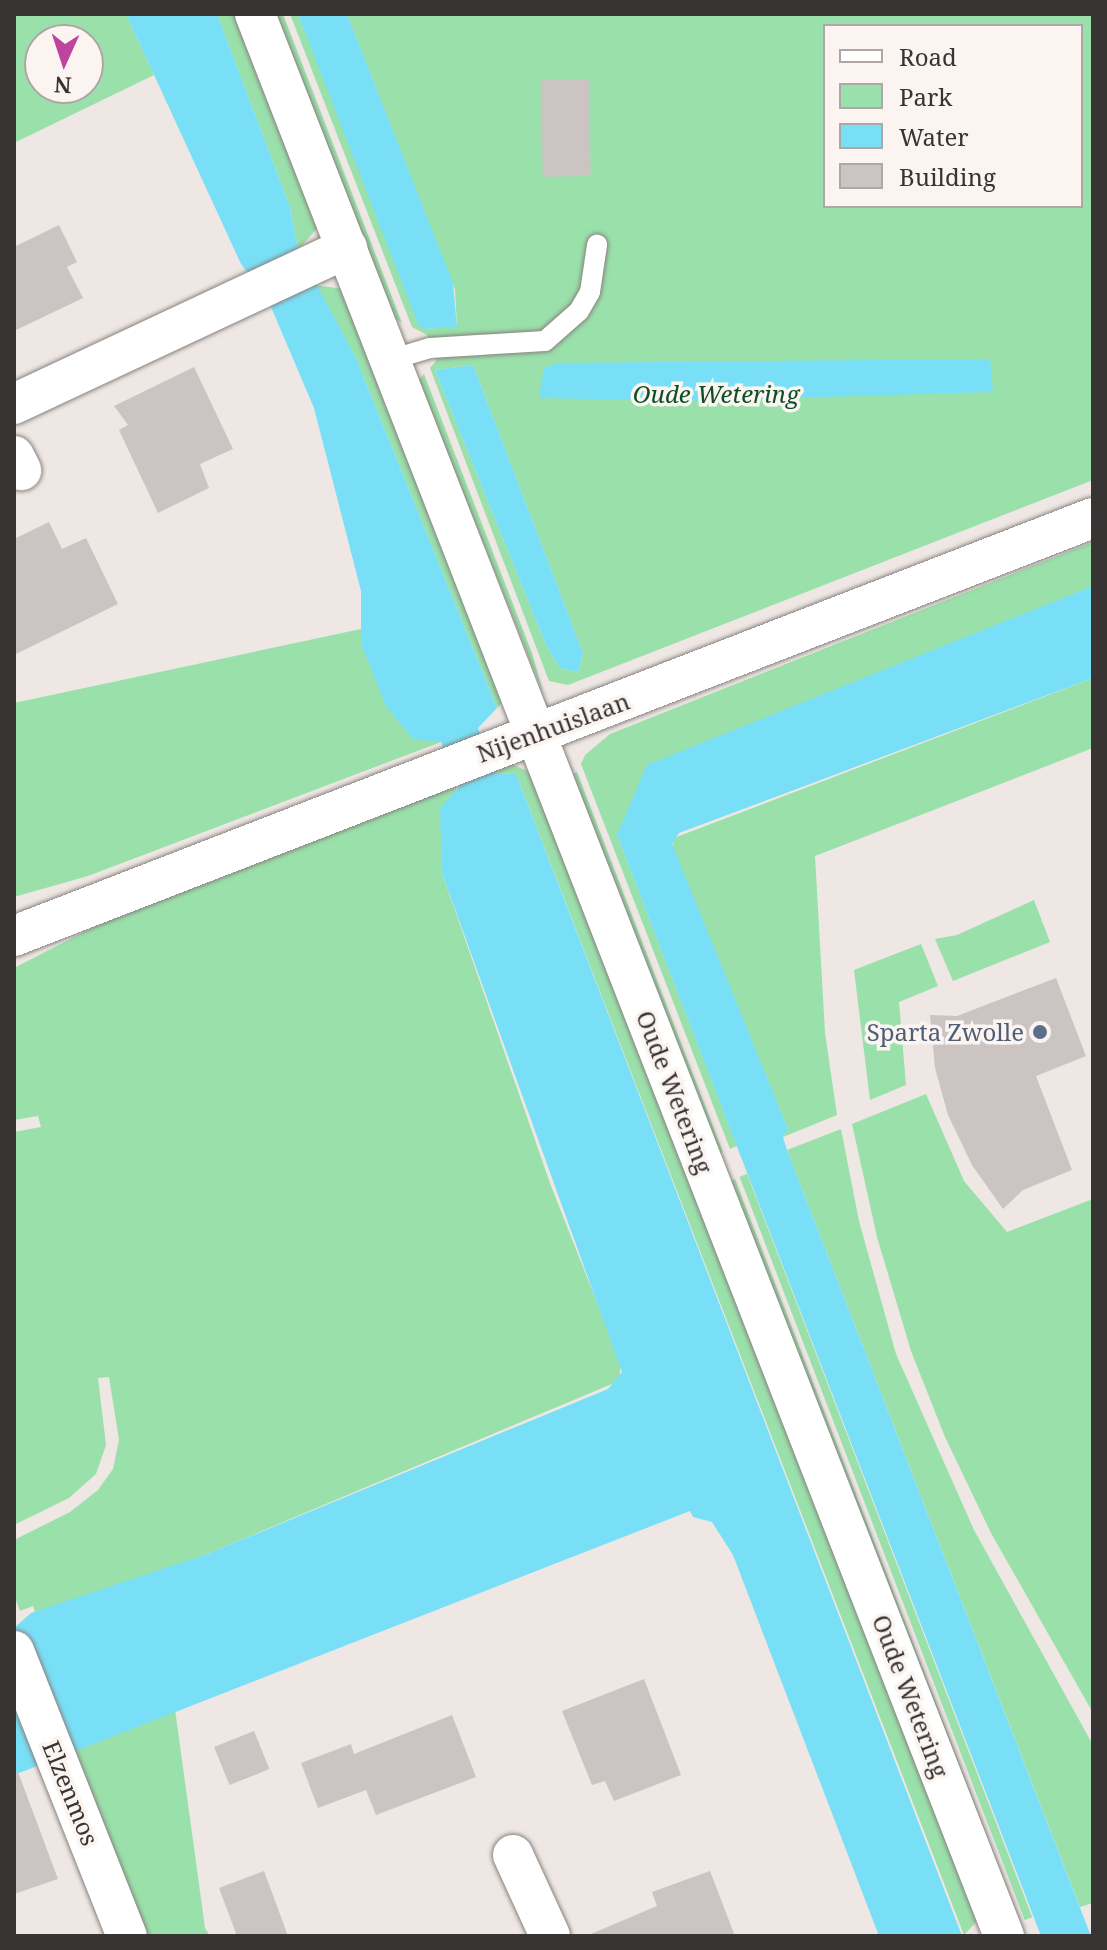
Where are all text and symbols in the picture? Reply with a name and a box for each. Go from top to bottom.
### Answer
north arrow [24,24,104,104]
legend [823,24,1083,208]
text: Road [899,40,957,73]
text: N [53,71,72,101]
text: Park [899,80,952,113]
text: Water [899,120,969,153]
text: Building [899,160,996,193]
park label: Oude Wetering [633,380,799,408]
street label: Nijenhuislaan [473,686,633,768]
street label: Oude Wetering [631,1007,719,1177]
place label: Sparta Zwolle [867,1018,1024,1046]
marker: Sparta Zwolle [1031,1023,1049,1041]
street label: Oude Wetering [867,1611,955,1781]
street label: Elzenmos [37,1736,105,1850]

